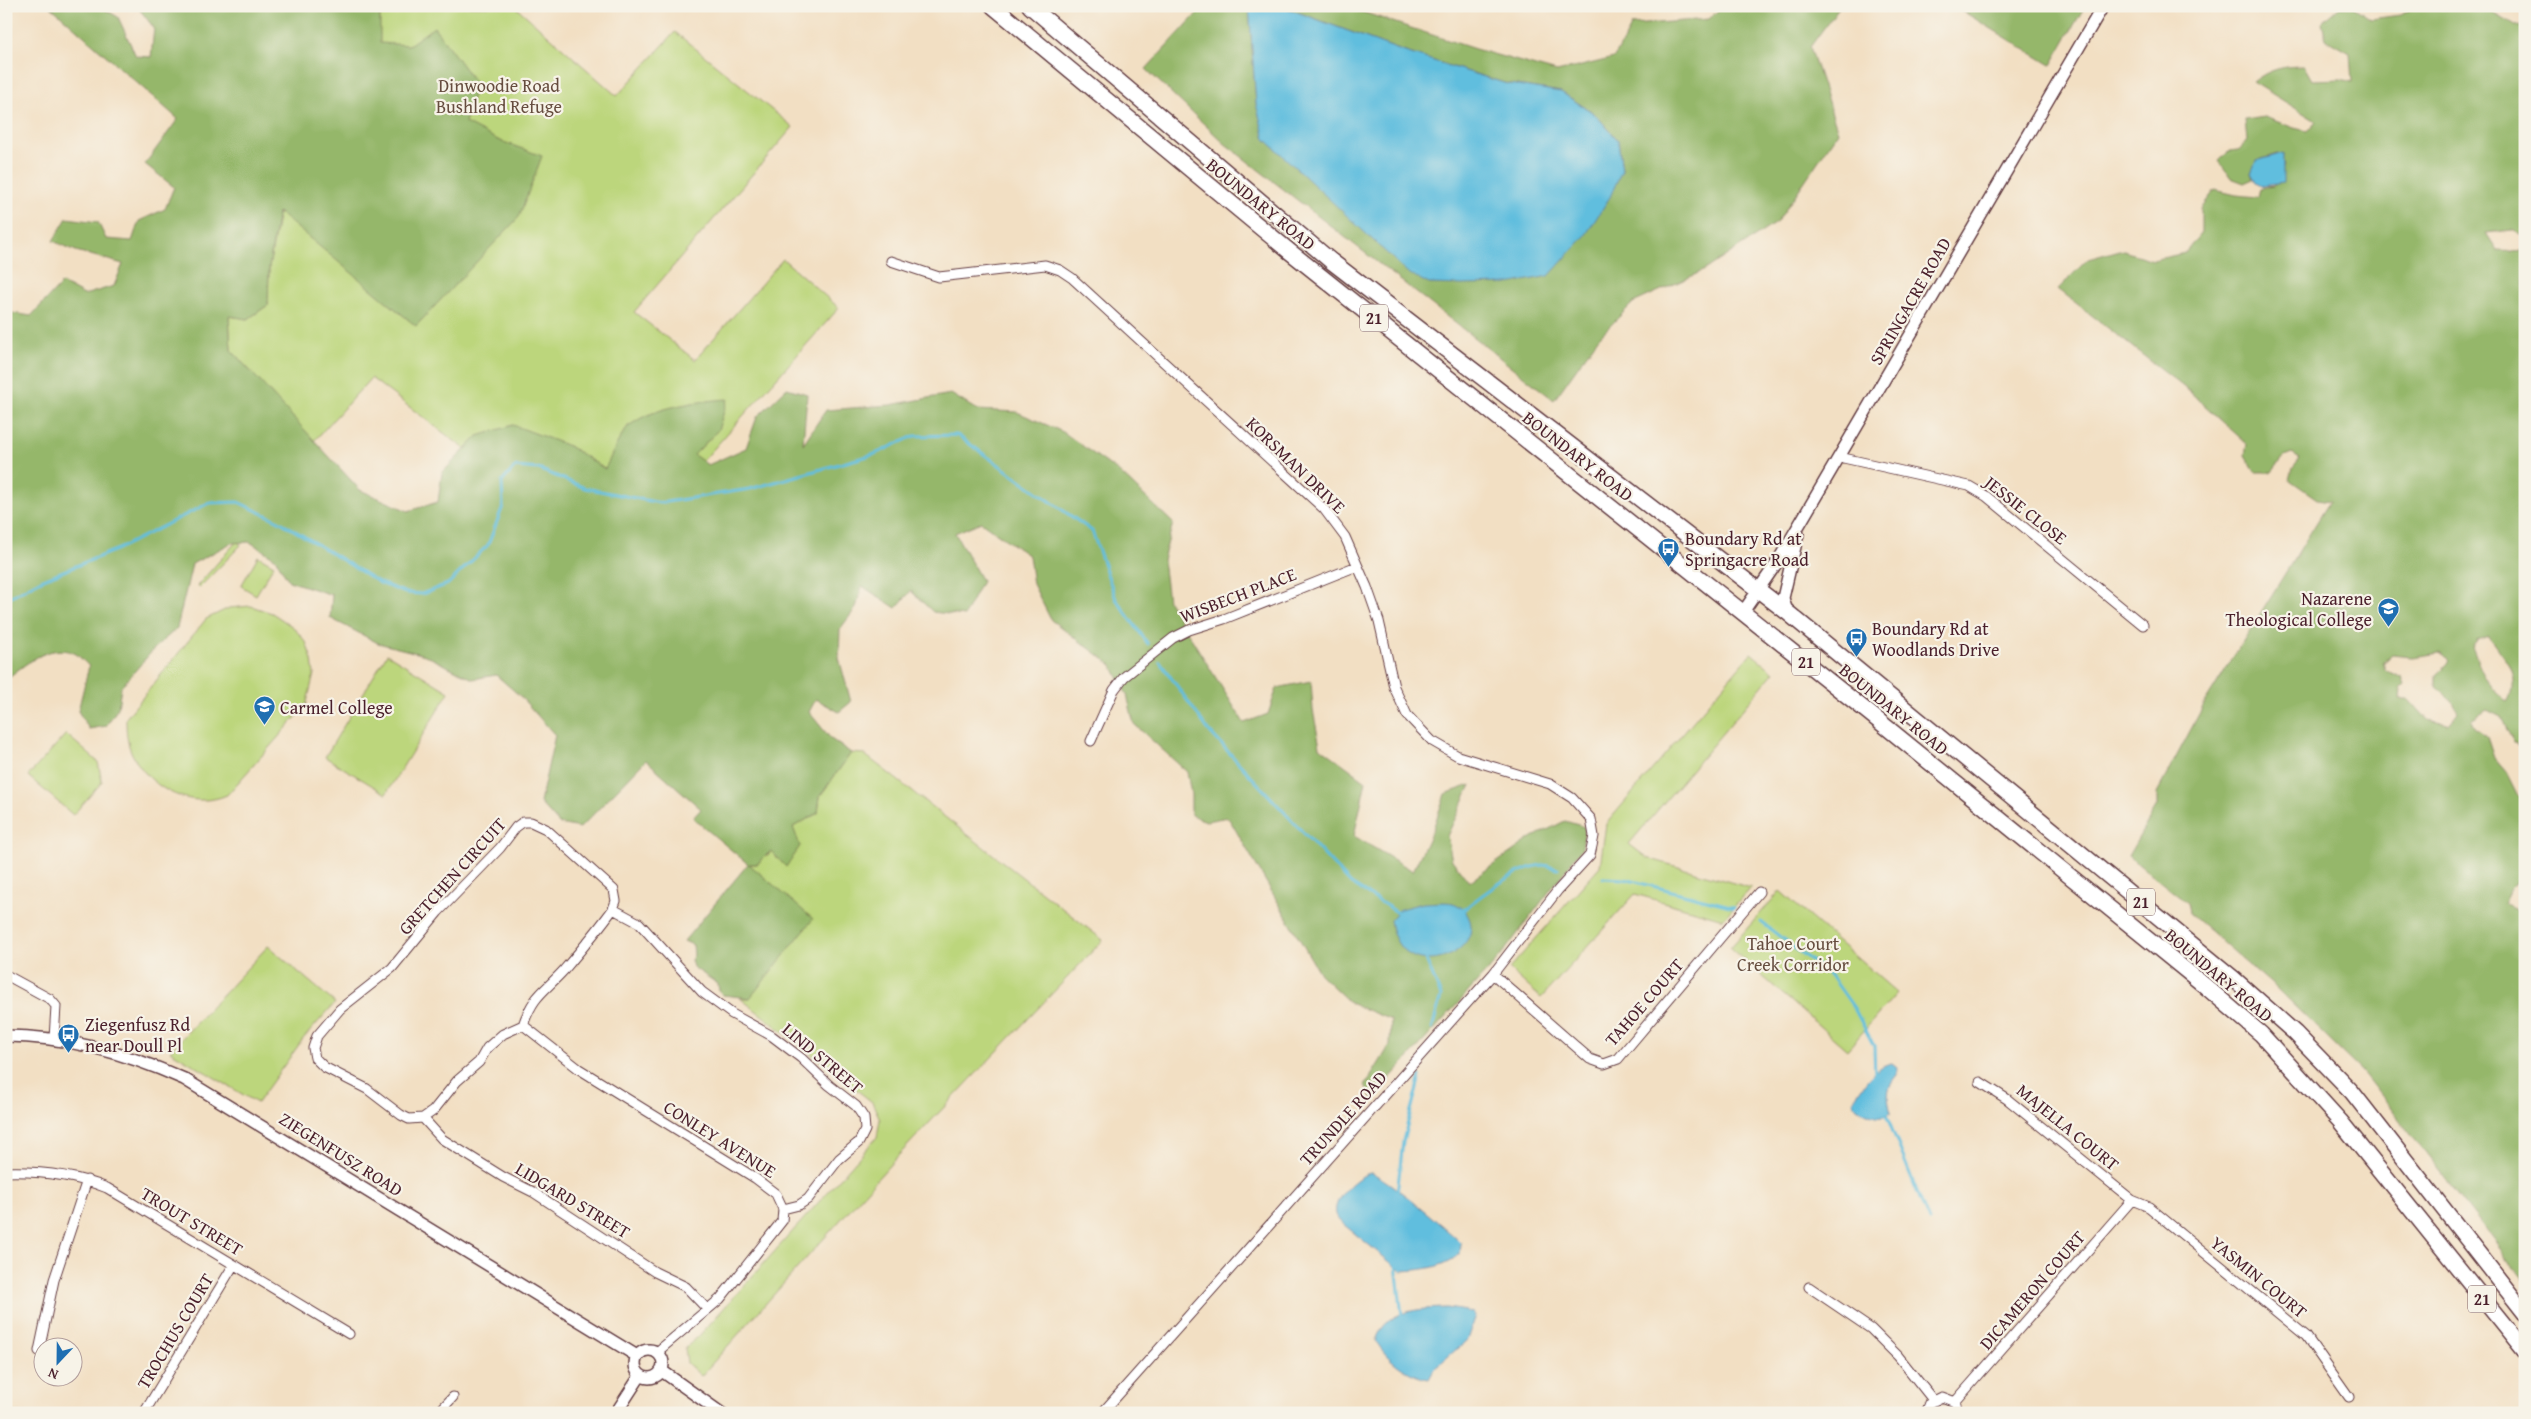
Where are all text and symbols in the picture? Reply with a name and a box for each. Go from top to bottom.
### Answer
park label: Dinwoodie Road Bushland Refuge [436,72,562,120]
street label: BOUNDARY ROAD [1200,151,1322,257]
street label: SPRINGACRE ROAD [1863,232,1958,370]
road number: 21 [1360,304,1388,332]
street label: BOUNDARY ROAD [1517,404,1639,508]
street label: KORSMAN DRIVE [1240,410,1352,520]
street label: JESSIE CLOSE [1977,468,2073,551]
place label: Boundary Rd at Springacre Road [1685,525,1809,573]
bus stop icon: Boundary Rd at Springacre Road [1657,536,1681,567]
street label: WISBECH PLACE [1176,560,1300,630]
place label: Nazarene Theological College [2225,585,2372,633]
school or university icon: Nazarene Theological College [2376,596,2400,627]
place label: Boundary Rd at Woodlands Drive [1872,615,1999,663]
bus stop icon: Boundary Rd at Woodlands Drive [1844,626,1868,657]
road number: 21 [1792,649,1820,676]
street label: BOUNDARY ROAD [1833,656,1955,762]
place label: Carmel College [280,694,393,721]
school or university icon: Carmel College [252,695,276,726]
street label: GRETCHEN CIRCUIT [392,811,512,941]
road number: 21 [2127,889,2155,916]
street label: BOUNDARY ROAD [2159,922,2279,1028]
park label: Tahoe Court Creek Corridor [1737,930,1850,978]
street label: TAHOE COURT [1598,952,1690,1052]
place label: Ziegenfusz Rd near Doull Pl [85,1011,190,1059]
street label: LIND STREET [777,1016,869,1100]
bus stop icon: Ziegenfusz Rd near Doull Pl [57,1022,81,1053]
street label: TRUNDLE ROAD [1293,1065,1393,1171]
street label: MAJELLA COURT [2011,1077,2125,1177]
street label: CONLEY AVENUE [658,1094,782,1184]
street label: ZIEGENFUSZ ROAD [274,1105,408,1203]
street label: LIDGARD STREET [511,1155,635,1245]
street label: TROUT STREET [136,1180,248,1262]
street label: DICAMERON COURT [1973,1224,2091,1356]
street label: YASMIN COURT [2205,1229,2313,1325]
street label: TROCHUS COURT [130,1268,220,1394]
road number: 21 [2468,1286,2496,1312]
north arrow [32,1336,82,1386]
text: N [44,1363,61,1385]

